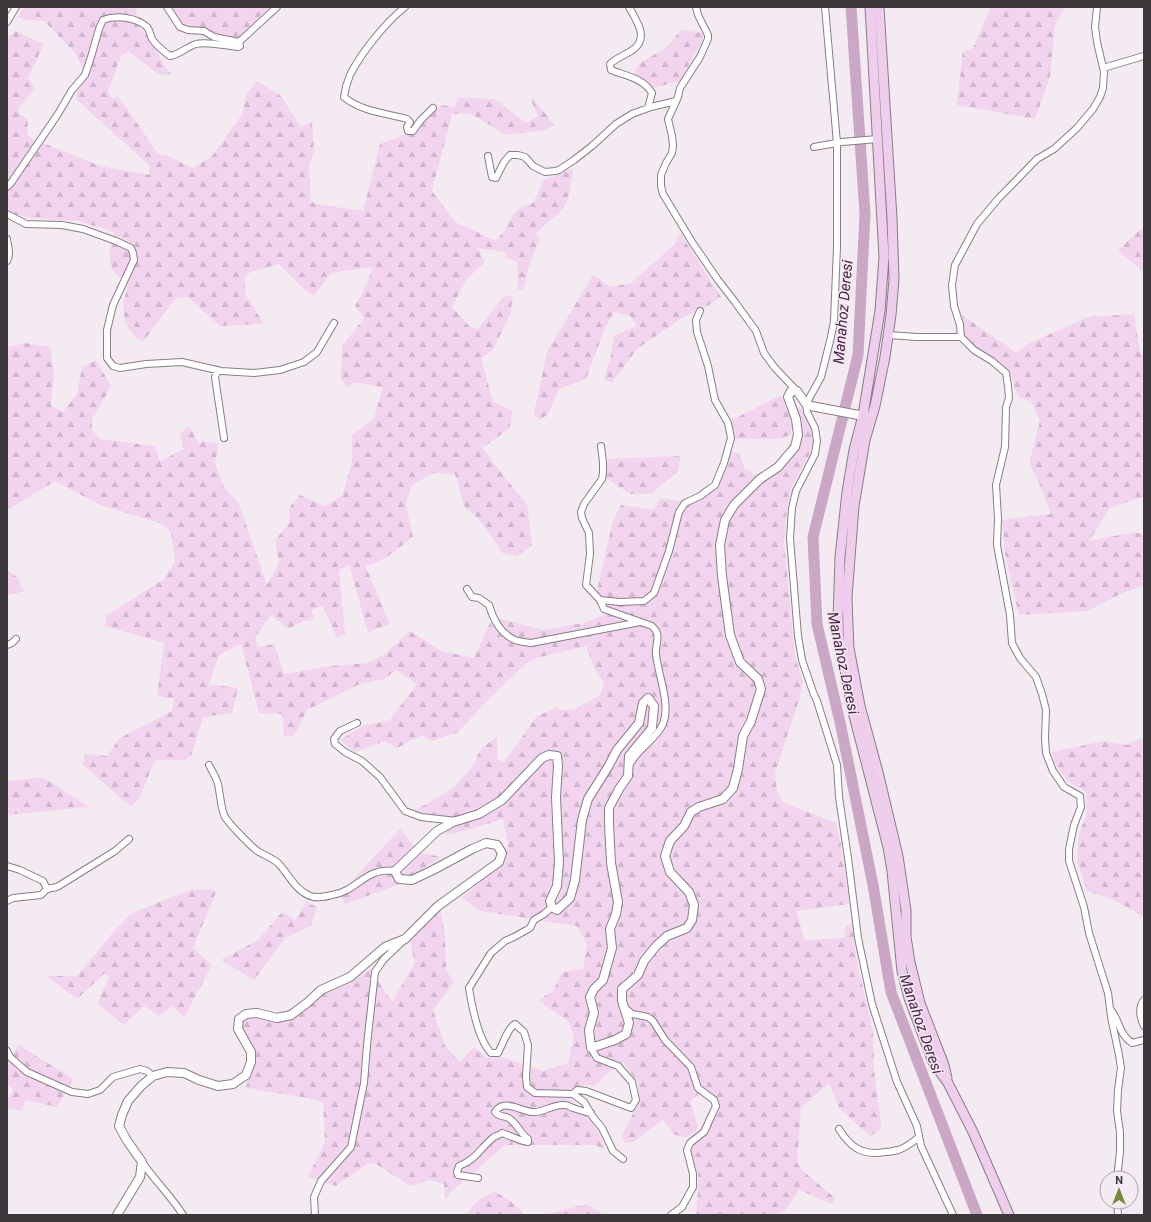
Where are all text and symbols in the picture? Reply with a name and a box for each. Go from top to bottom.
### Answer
water label: Manahoz Deresi [829,259,857,365]
water label: Manahoz Deresi [823,610,863,716]
water label: Manahoz Deresi [895,972,947,1077]
north arrow [1099,1170,1139,1210]
text: N [1115,1174,1123,1187]

